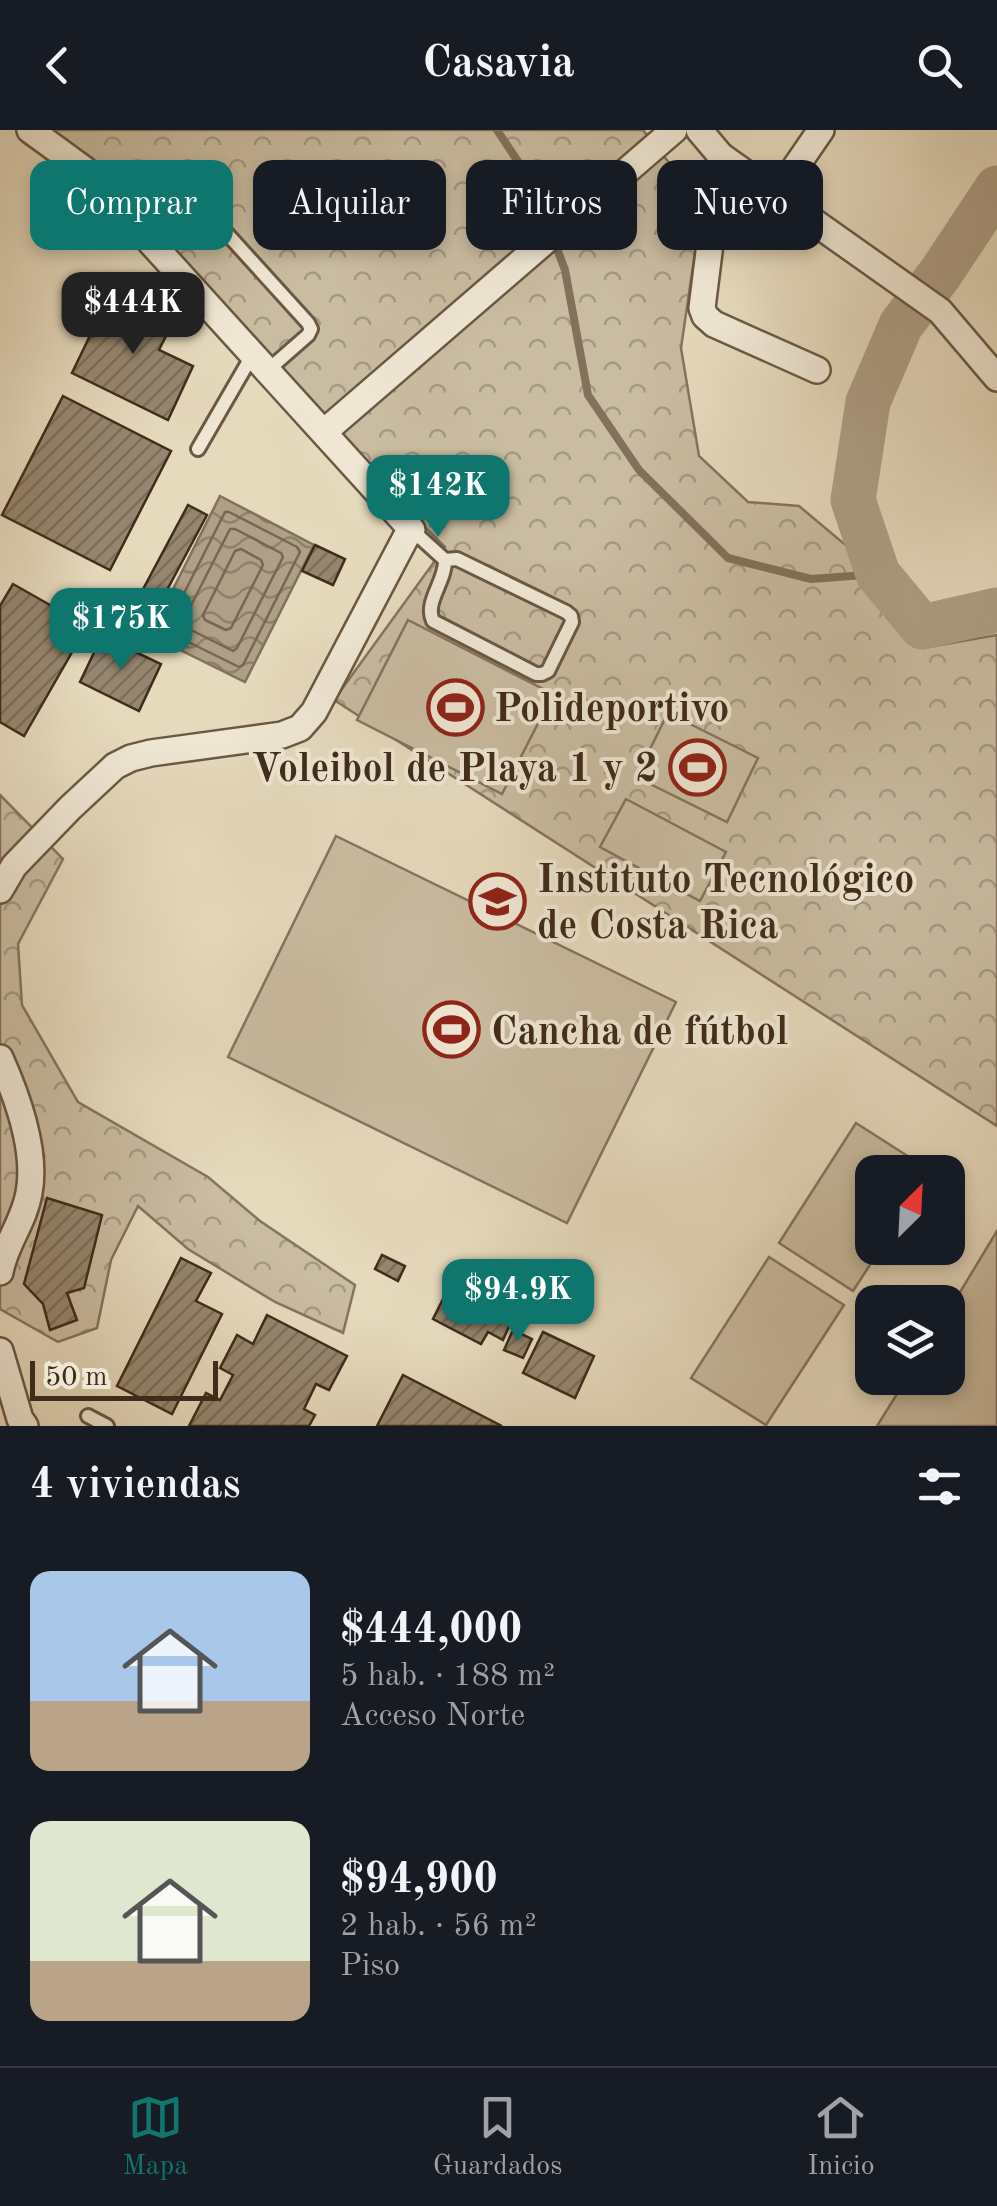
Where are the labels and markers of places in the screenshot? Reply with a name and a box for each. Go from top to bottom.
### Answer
pin: $444K [63,272,203,357]
pin: $142K [368,455,508,540]
pin: $175K [51,588,191,673]
sports icon: Polideportivo [425,677,485,737]
place label: Polideportivo [494,691,730,731]
sports icon: Voleibol de Playa 1 y 2 [667,737,727,797]
place label: Voleibol de Playa 1 y 2 [251,751,658,791]
place label: Instituto Tecnológico de Costa Rica [537,862,914,948]
school or university icon: Instituto Tecnológico de Costa Rica [468,871,528,931]
sports icon: Cancha de fútbol [422,1000,482,1060]
place label: Cancha de fútbol [491,1014,788,1054]
pin: $94.9K [437,1259,599,1344]

